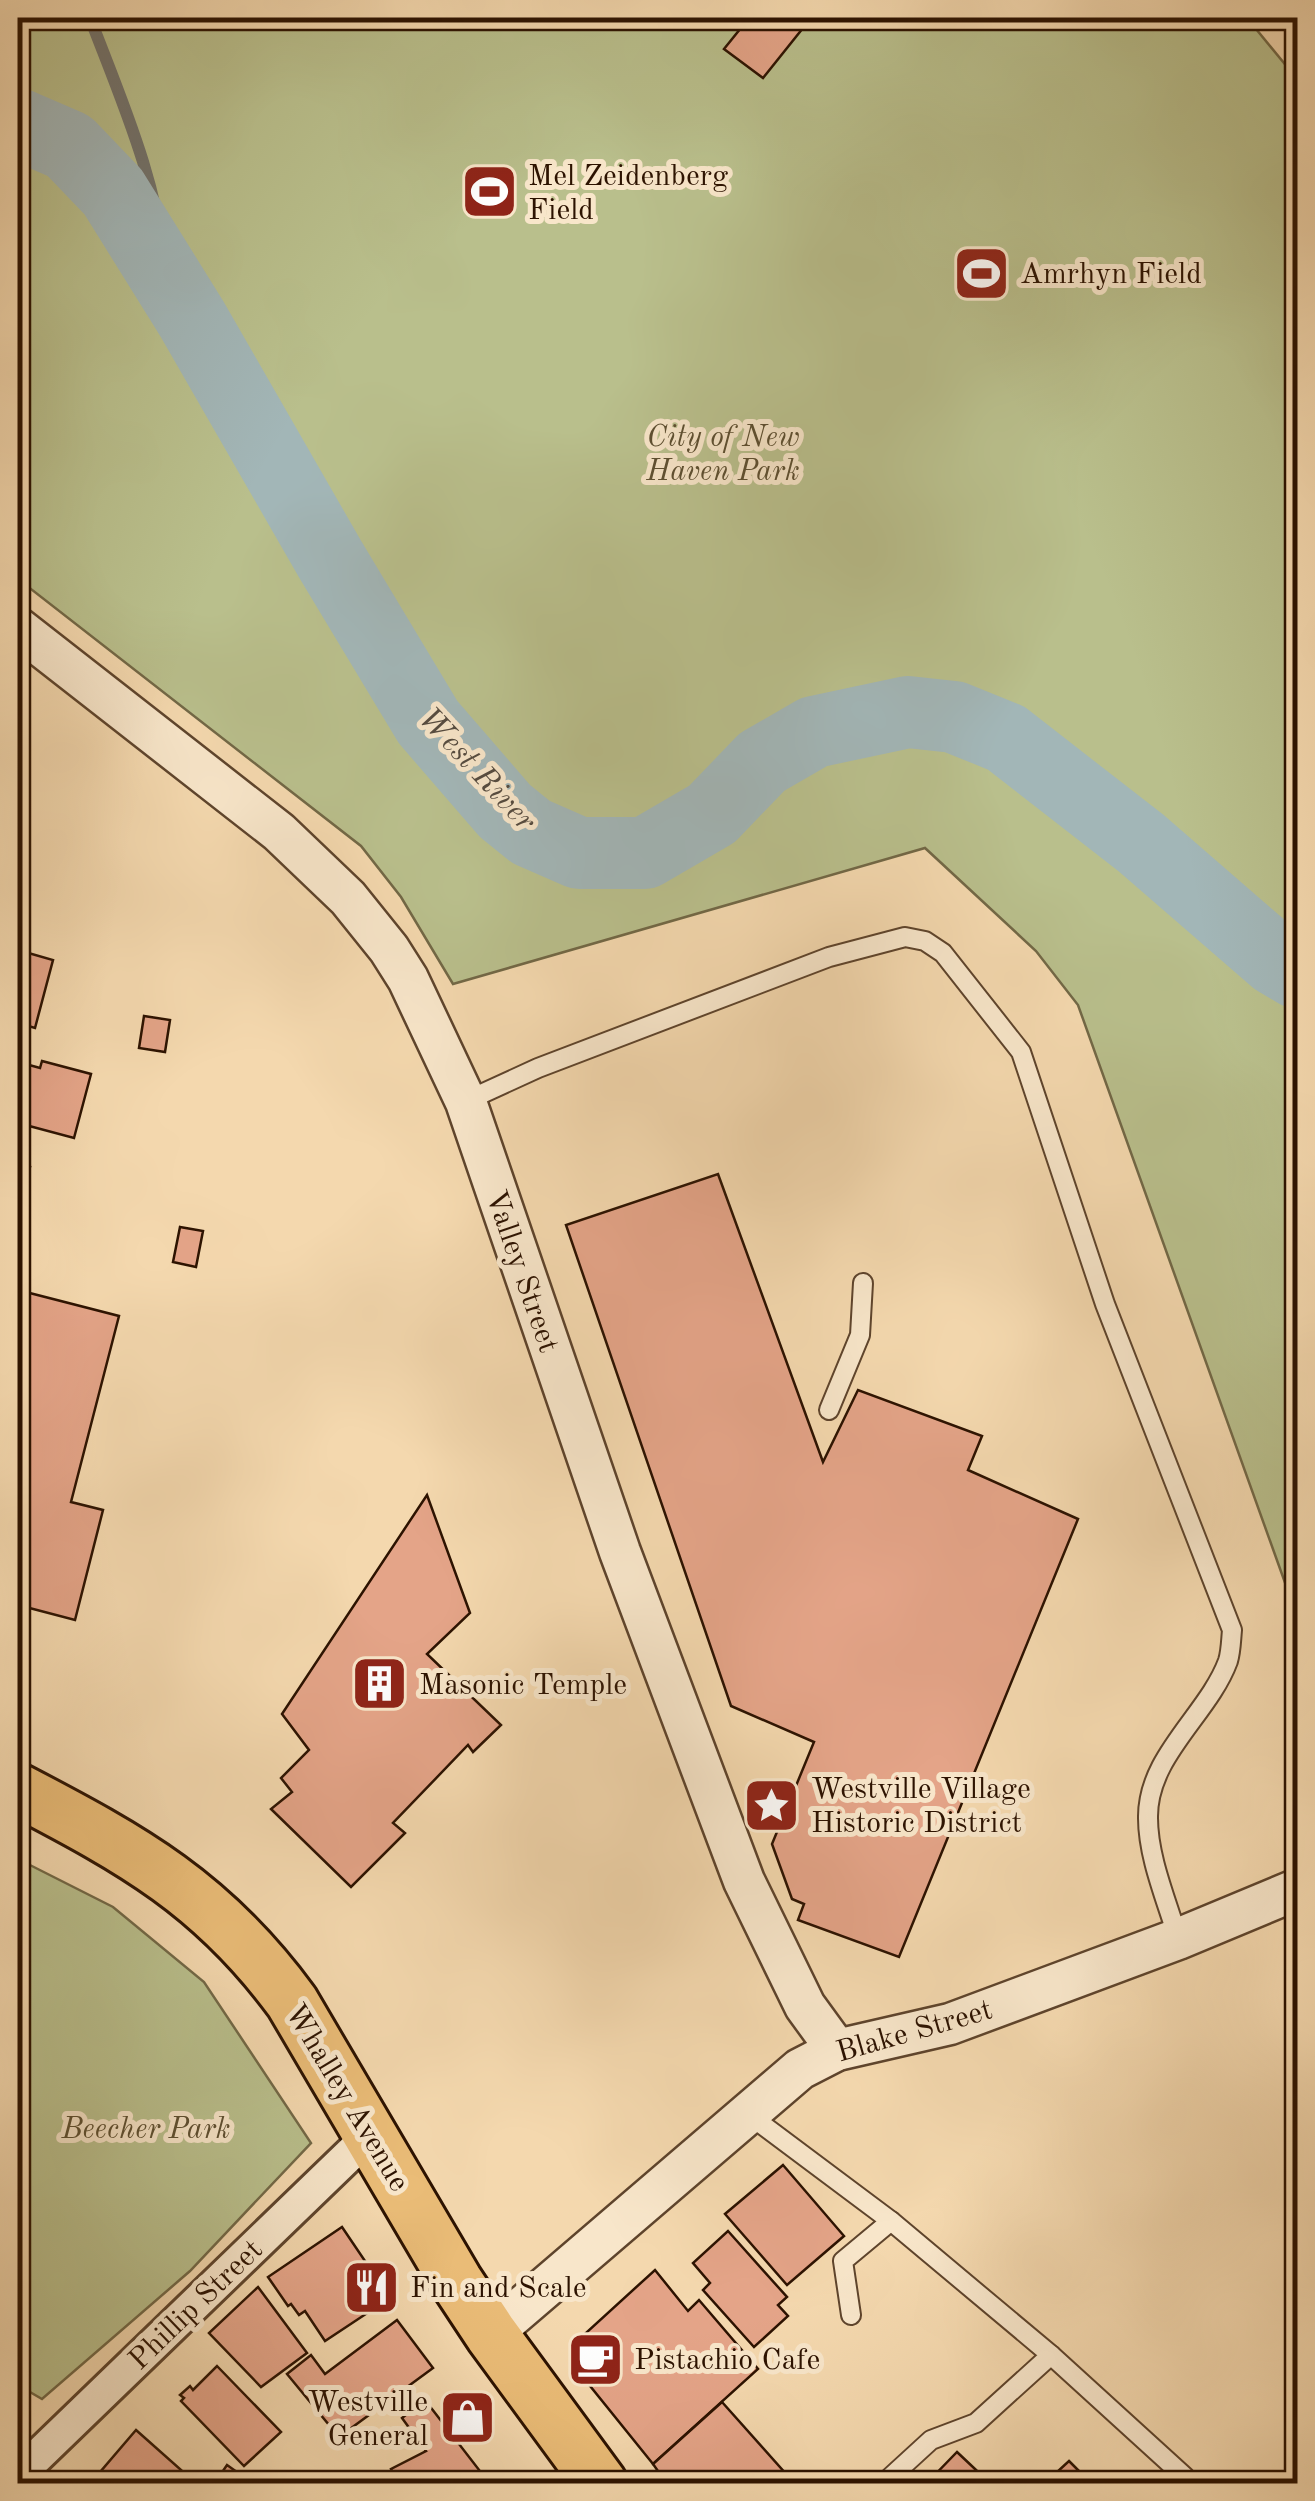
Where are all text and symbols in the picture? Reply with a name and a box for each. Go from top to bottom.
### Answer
sports icon: Mel Zeidenberg Field [459,162,519,222]
place label: Mel Zeidenberg Field [528,162,728,226]
sports icon: Amrhyn Field [951,243,1011,303]
place label: Amrhyn Field [1020,260,1202,290]
park label: City of New Haven Park [645,423,800,487]
water label: West River [411,702,542,839]
street label: Valley Street [479,1187,563,1357]
building icon: Masonic Temple [350,1654,410,1714]
place label: Masonic Temple [419,1671,627,1701]
place icon: Westville Village Historic District [742,1775,802,1835]
place label: Westville Village Historic District [811,1775,1031,1839]
street label: Blake Street [833,1995,996,2069]
street label: Whalley Avenue [279,1999,414,2197]
park label: Beecher Park [61,2115,230,2145]
street label: Phillip Street [124,2235,269,2376]
restaurant icon: Fin and Scale [341,2257,401,2317]
place label: Fin and Scale [410,2274,586,2304]
cafe icon: Pistachio Cafe [565,2329,625,2389]
place label: Pistachio Cafe [634,2346,820,2376]
place label: Westville General [308,2388,428,2452]
shop icon: Westville General [437,2388,497,2448]

